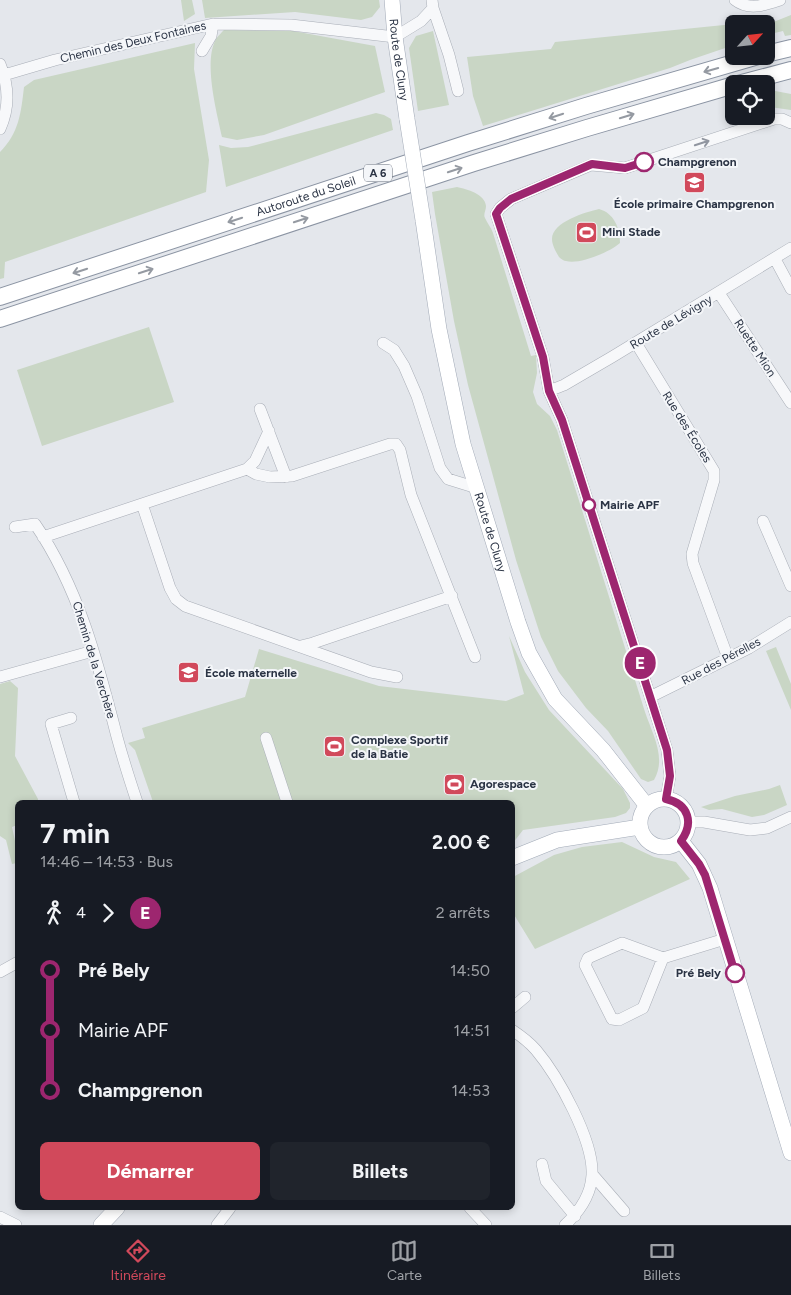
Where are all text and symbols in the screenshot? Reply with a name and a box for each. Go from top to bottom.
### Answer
north arrow [725,15,775,65]
map controls [725,15,775,125]
street label: Chemin des Deux Fontaines [59,18,208,66]
street label: Route de Cluny [387,18,411,102]
one-way arrow [704,65,720,75]
button: locate [725,75,775,125]
one-way arrow [618,110,634,120]
one-way arrow [548,111,564,121]
one-way arrow [694,137,710,147]
marker: Champgrenon [634,152,654,172]
place label: Champgrenon [658,155,737,169]
road number: A 6 [364,164,392,182]
one-way arrow [447,164,463,174]
school or university icon: École primaire Champgrenon [682,171,706,195]
street label: Autoroute du Soleil [254,173,357,219]
place label: École primaire Champgrenon [614,197,774,211]
one-way arrow [292,215,308,225]
one-way arrow [227,216,243,225]
sports icon: Mini Stade [574,220,598,244]
place label: Mini Stade [602,225,661,239]
one-way arrow [73,266,89,276]
one-way arrow [138,266,153,275]
street label: Route de Lévigny [627,292,715,352]
street label: Ruette Mion [731,317,779,380]
street label: Rue des Écoles [660,389,715,465]
street label: Route de Cluny [471,491,509,574]
marker: Mairie APF [582,498,596,512]
place label: Mairie APF [600,498,660,512]
street label: Chemin de la Verchère [70,600,119,721]
street label: Rue des Pérelles [679,634,763,688]
line badge: E [624,647,656,679]
text: E [635,652,645,674]
school or university icon: École maternelle [177,661,201,685]
place label: École maternelle [205,666,297,680]
place label: Complexe Sportif de la Batie [351,733,448,761]
sports icon: Complexe Sportif de la Batie [323,735,347,759]
sports icon: Agorespace [442,772,466,796]
place label: Agorespace [470,777,537,791]
text: 7 min [40,816,110,850]
text: 2.00 € [432,831,490,854]
text: 14:46 – 14:53 · Bus [40,852,173,871]
icon: walk [40,899,68,927]
icon: forward [94,899,122,927]
text: E [140,902,151,924]
text: 4 [76,903,86,922]
text: 2 arrêts [436,903,490,922]
text: Pré Bely [78,959,150,982]
text: 14:50 [450,961,490,980]
marker: Pré Bely [725,963,745,983]
place label: Pré Bely [676,966,721,980]
text: Mairie APF [78,1019,168,1042]
text: 14:51 [454,1021,490,1040]
text: Champgrenon [78,1079,203,1102]
text: 14:53 [452,1081,490,1100]
button: Démarrer [40,1142,260,1200]
button: Billets [270,1142,490,1200]
tab: Itinéraire [111,1237,166,1284]
tab: Carte [387,1237,422,1284]
tab: Billets [643,1237,680,1284]

